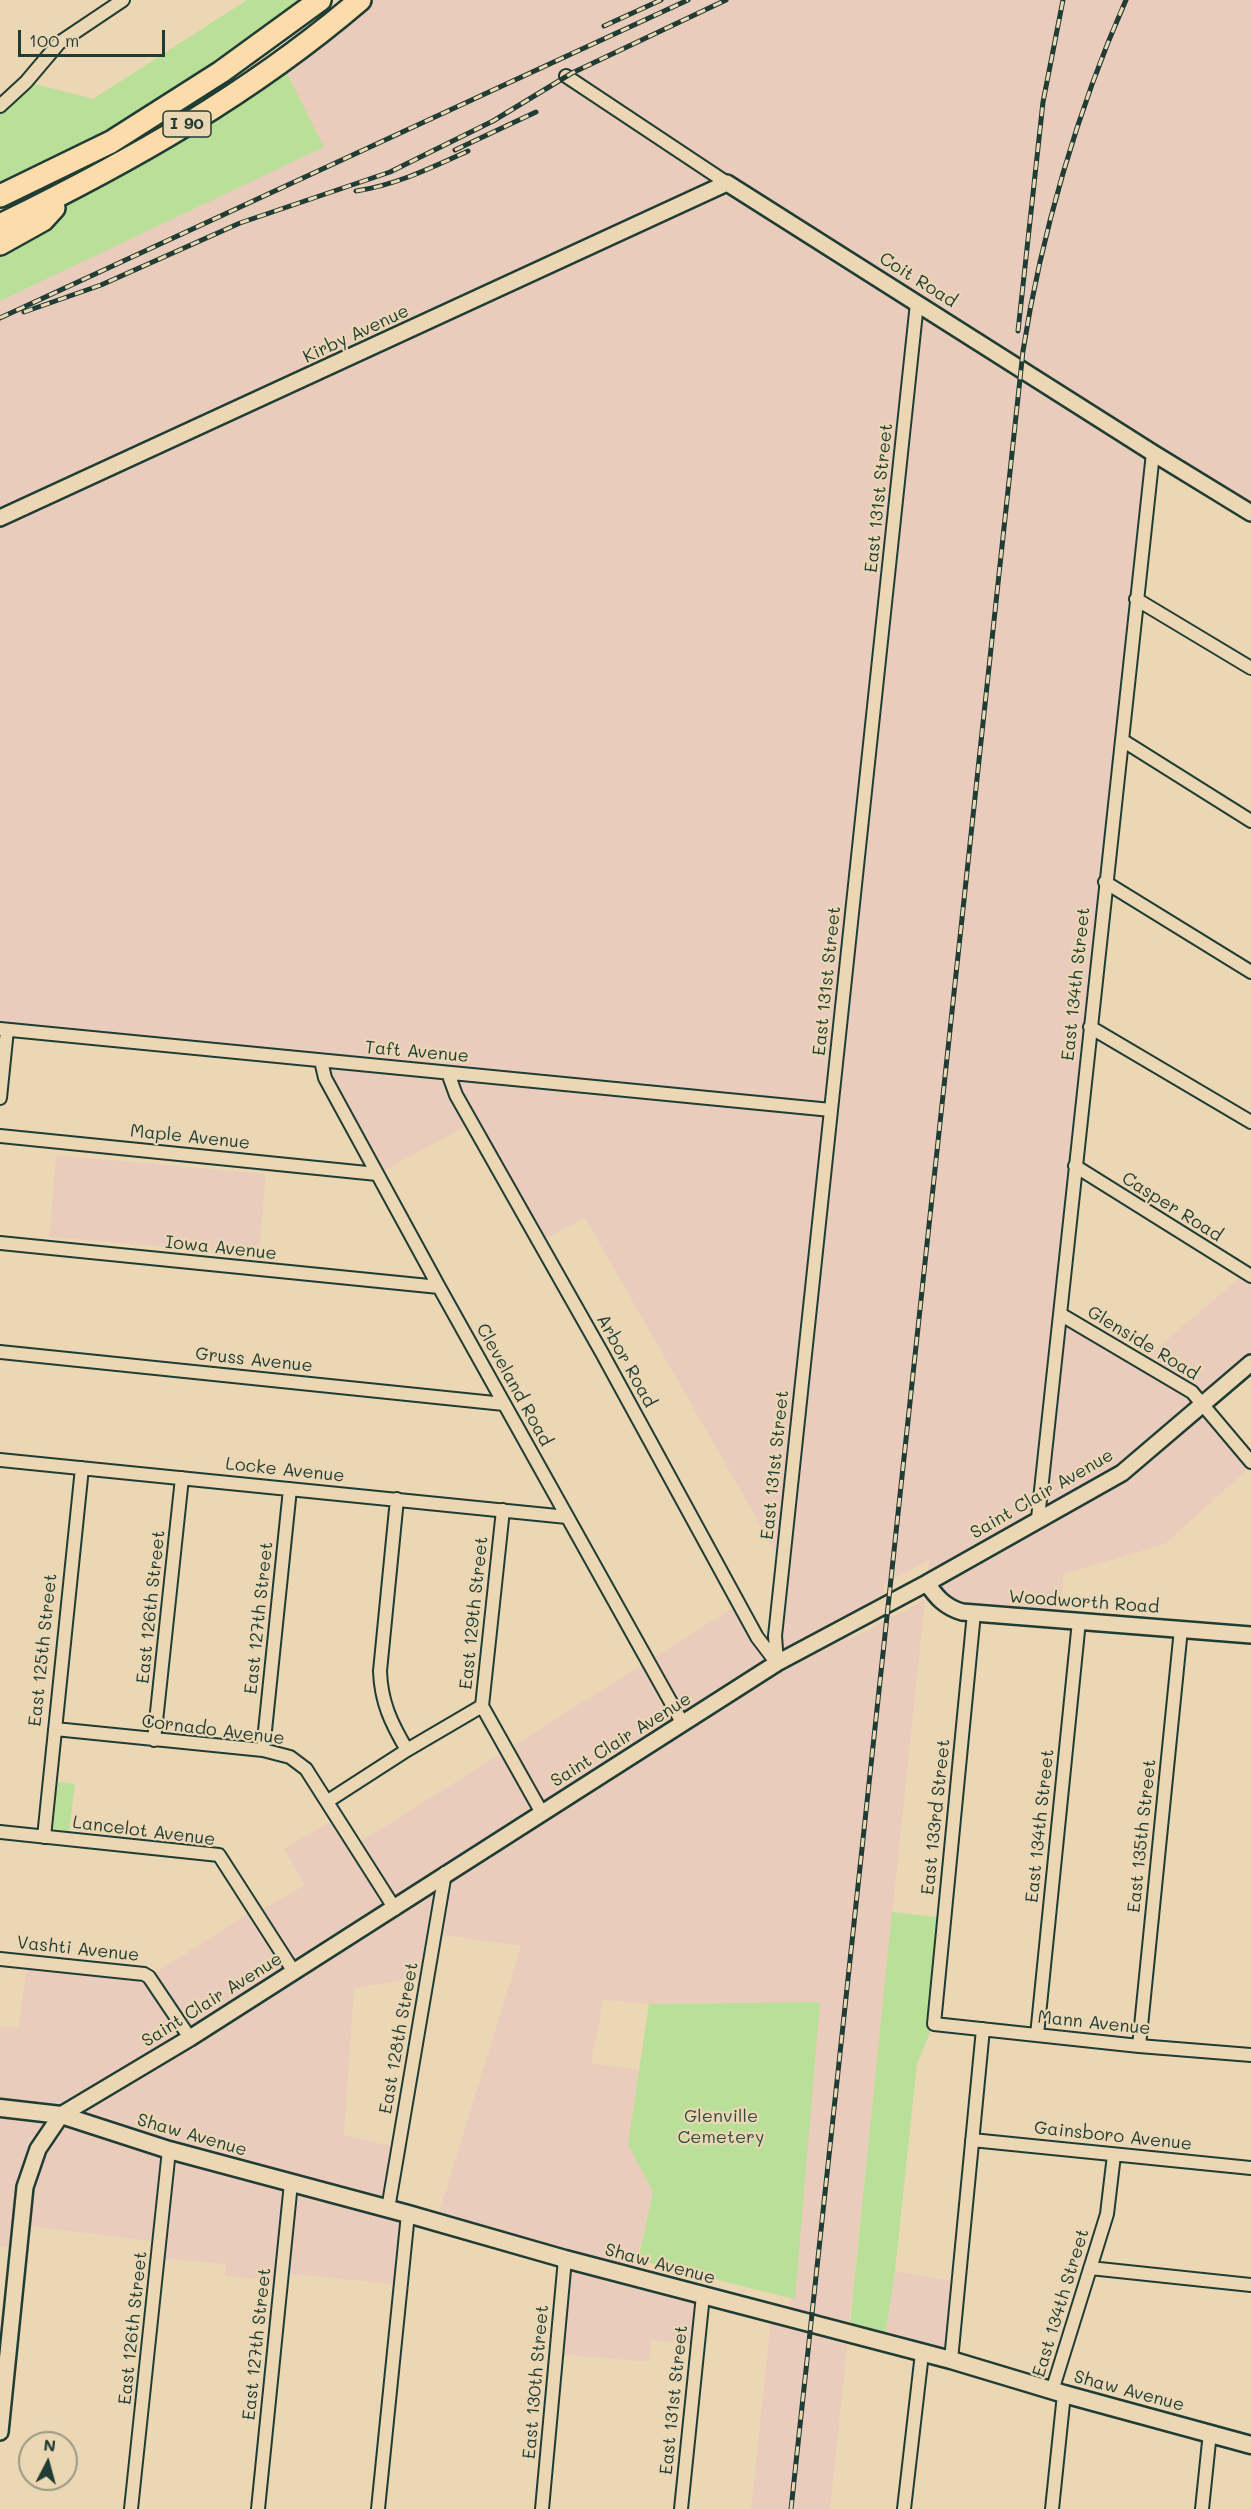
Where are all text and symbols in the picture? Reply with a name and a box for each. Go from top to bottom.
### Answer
scale bar [21,18,168,56]
text: 100 m [29,28,79,52]
road number: I 90 [163,111,211,137]
street label: Coit Road [875,248,961,312]
street label: Kirby Avenue [300,300,412,368]
street label: East 131st Street [860,422,898,574]
street label: East 131st Street [808,905,846,1057]
street label: East 134th Street [1057,906,1095,1062]
street label: Taft Avenue [364,1037,470,1067]
street label: Maple Avenue [129,1120,251,1154]
street label: Casper Road [1118,1167,1226,1247]
street label: Iowa Avenue [164,1231,278,1265]
street label: Glenside Road [1083,1301,1203,1385]
street label: Arbor Road [592,1311,660,1411]
street label: Cleveland Road [471,1320,557,1450]
street label: Gruss Avenue [194,1343,314,1377]
street label: East 131st Street [756,1389,794,1541]
street label: Saint Clair Avenue [967,1444,1117,1544]
street label: Locke Avenue [224,1453,346,1487]
street label: East 126th Street [132,1529,170,1685]
street label: East 129th Street [455,1535,493,1691]
street label: East 127th Street [240,1541,278,1695]
street label: East 125th Street [24,1572,62,1728]
street label: Woodworth Road [1008,1586,1160,1618]
street label: Saint Clair Avenue [547,1688,695,1792]
street label: Cornado Avenue [140,1711,286,1749]
street label: East 133rd Street [917,1738,955,1896]
street label: East 134th Street [1021,1748,1059,1904]
street label: East 135th Street [1123,1758,1161,1914]
street label: Lancelot Avenue [71,1812,217,1850]
street label: Vashti Avenue [16,1932,140,1966]
street label: Saint Clair Avenue [138,1948,286,2052]
street label: East 128th Street [375,1960,423,2116]
street label: Mann Avenue [1036,2006,1152,2040]
park label: Glenville Cemetery [678,2105,764,2148]
street label: Shaw Avenue [134,2109,250,2161]
street label: Gainsboro Avenue [1033,2117,1193,2155]
street label: East 134th Street [1028,2226,1094,2380]
street label: Shaw Avenue [602,2239,718,2289]
street label: East 126th Street [114,2250,152,2406]
street label: East 127th Street [238,2267,276,2421]
street label: East 130th Street [518,2304,554,2460]
street label: East 131st Street [655,2324,693,2476]
street label: Shaw Avenue [1071,2366,1187,2416]
north arrow [18,2431,78,2491]
text: N [43,2434,57,2456]

